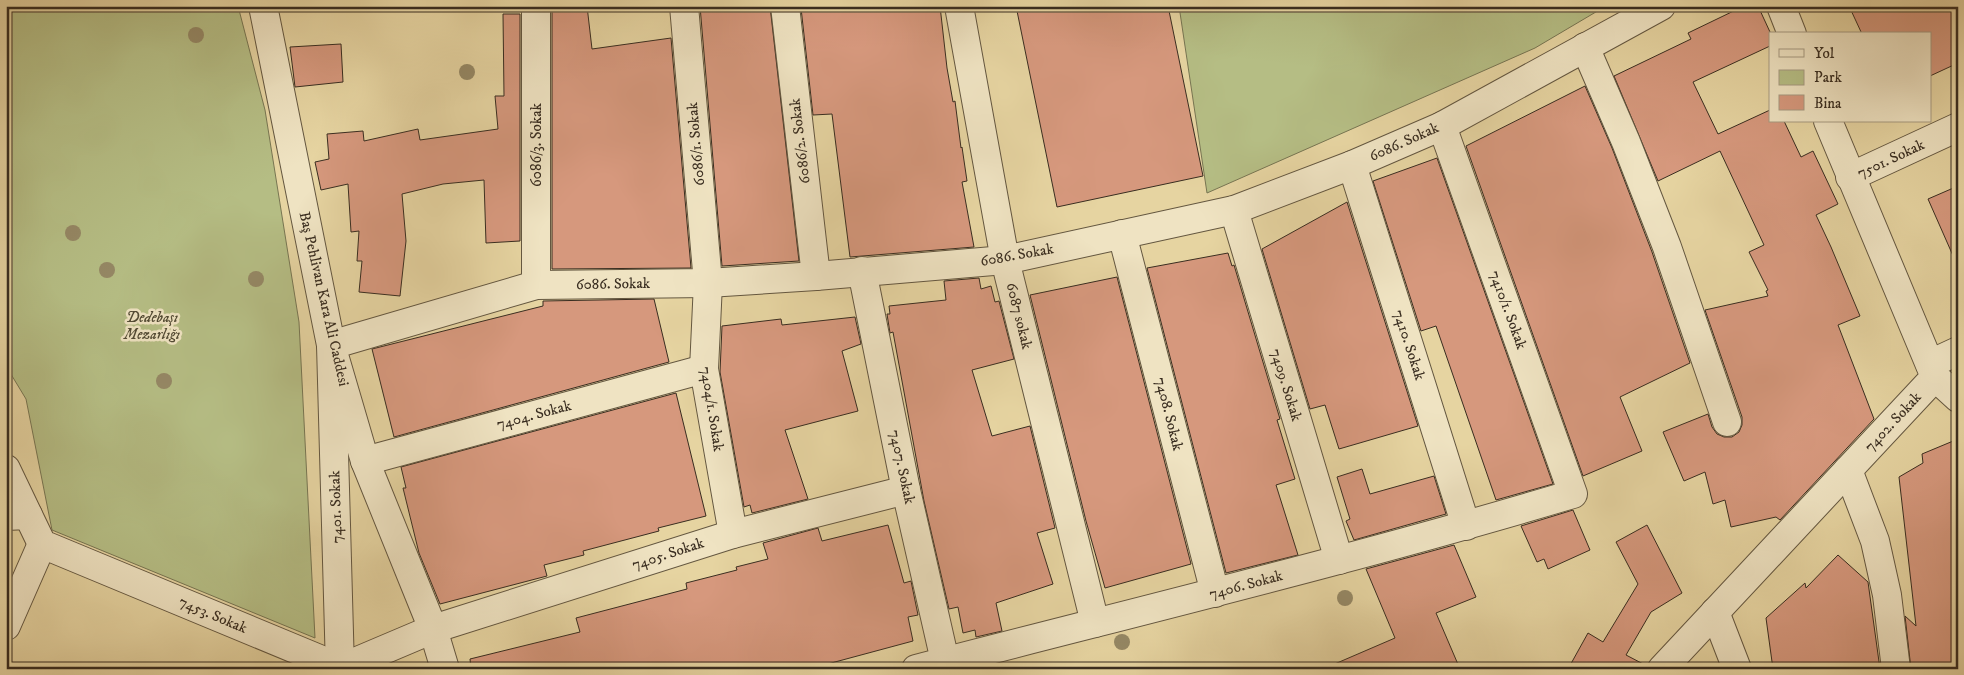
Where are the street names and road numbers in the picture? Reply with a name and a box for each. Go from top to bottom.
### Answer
street label: 6086/2. Sokak [785,97,815,185]
street label: 6086/1. Sokak [683,101,709,187]
street label: 6086/3. Sokak [527,102,546,187]
street label: 6086. Sokak [1366,118,1442,166]
street label: 7501. Sokak [1854,135,1928,183]
street label: Baş Pehlivan Kara Ali Caddesi [295,210,353,388]
street label: 6086. Sokak [979,239,1056,271]
street label: 7410/1. Sokak [1485,268,1531,353]
street label: 6086. Sokak [576,274,651,294]
street label: 6087 sokak [1002,281,1037,352]
street label: 7410. Sokak [1389,307,1429,383]
street label: 7409. Sokak [1266,346,1306,424]
street label: 7404/1. Sokak [696,365,728,453]
street label: 7408. Sokak [1151,375,1187,453]
street label: 7402. Sokak [1860,388,1926,456]
street label: 7404. Sokak [495,396,574,434]
street label: 7407. Sokak [885,428,919,506]
street label: 7401. Sokak [325,470,347,544]
street label: 7405. Sokak [630,533,707,575]
street label: 7406. Sokak [1207,566,1285,604]
street label: 7453. Sokak [176,592,251,638]

